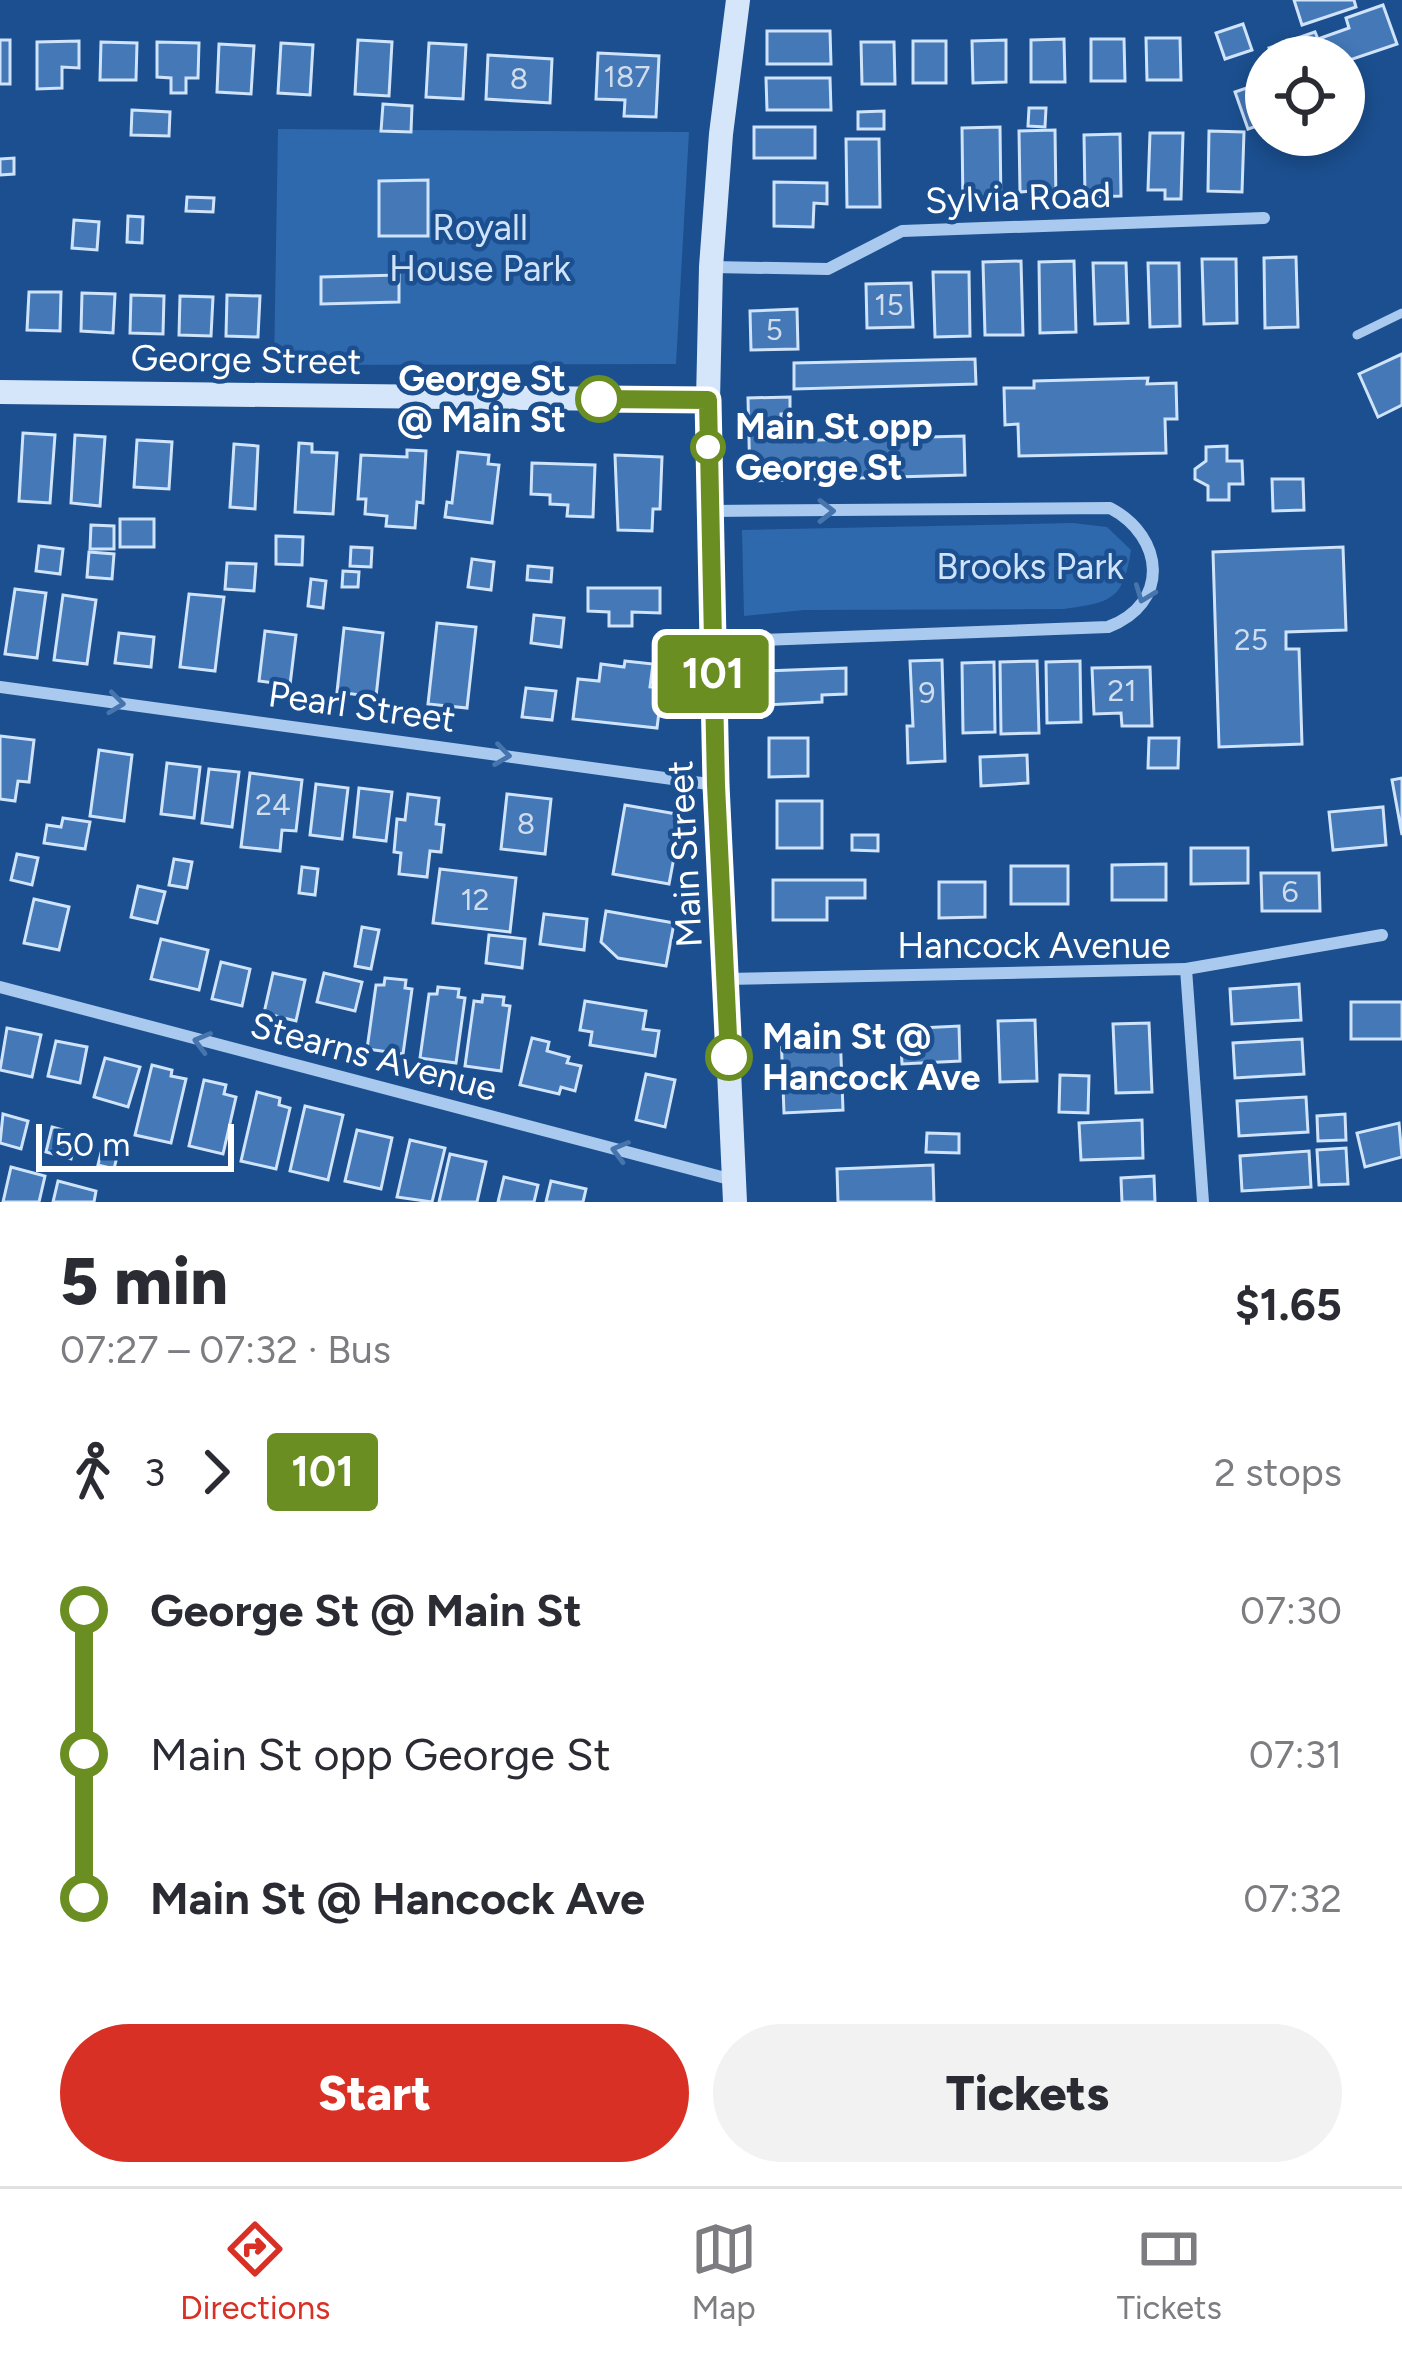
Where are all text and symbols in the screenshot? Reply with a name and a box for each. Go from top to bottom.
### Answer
map controls [1245,36,1365,156]
button: locate [1245,36,1365,156]
house number: 187 [604,58,650,95]
house number: 8 [510,60,528,97]
street label: Sylvia Road [924,173,1112,222]
park label: Royall House Park [389,206,571,290]
house number: 15 [874,286,904,323]
house number: 5 [765,311,783,348]
street label: George Street [130,336,362,383]
place label: George St @ Main St [397,357,566,441]
marker: George St @ Main St [577,377,621,421]
place label: Main St opp George St [735,405,933,489]
marker: Main St opp George St [692,431,724,463]
one-way arrow [818,498,836,524]
park label: Brooks Park [936,545,1124,588]
one-way arrow [1134,582,1158,603]
house number: 25 [1234,621,1268,658]
line badge: 101 [644,635,782,713]
text: 101 [682,648,744,699]
street label: Pearl Street [266,672,458,741]
house number: 21 [1107,672,1137,709]
house number: 9 [919,674,935,711]
one-way arrow [106,689,126,715]
one-way arrow [493,741,512,767]
street label: Main Street [658,760,711,948]
house number: 24 [255,786,291,823]
house number: 8 [517,805,535,842]
house number: 6 [1282,873,1299,910]
house number: 12 [460,881,490,918]
street label: Hancock Avenue [897,924,1171,967]
street label: Stearns Avenue [246,1003,502,1110]
place label: Main St @ Hancock Ave [762,1015,980,1099]
one-way arrow [193,1031,213,1056]
marker: Main St @ Hancock Ave [707,1035,751,1079]
scale bar [36,1118,234,1171]
text: 50 m [54,1125,130,1164]
one-way arrow [610,1140,631,1165]
text: 5 min [60,1241,228,1321]
text: $1.65 [1235,1277,1342,1331]
text: 07:27 – 07:32 · Bus [60,1326,391,1373]
icon: walk [60,1439,126,1505]
icon: forward [183,1439,249,1505]
text: 101 [291,1446,354,1497]
text: 3 [144,1449,165,1496]
text: 2 stops [1214,1449,1342,1496]
text: George St @ Main St [150,1583,582,1637]
text: 07:30 [1240,1587,1342,1634]
text: Main St opp George St [150,1727,611,1781]
text: 07:31 [1249,1731,1342,1778]
text: Main St @ Hancock Ave [150,1871,645,1925]
text: 07:32 [1243,1875,1342,1922]
button: Start [60,2024,689,2162]
button: Tickets [713,2024,1342,2162]
tab: Directions [180,2216,331,2327]
tab: Map [691,2216,757,2327]
tab: Tickets [1117,2216,1222,2327]

